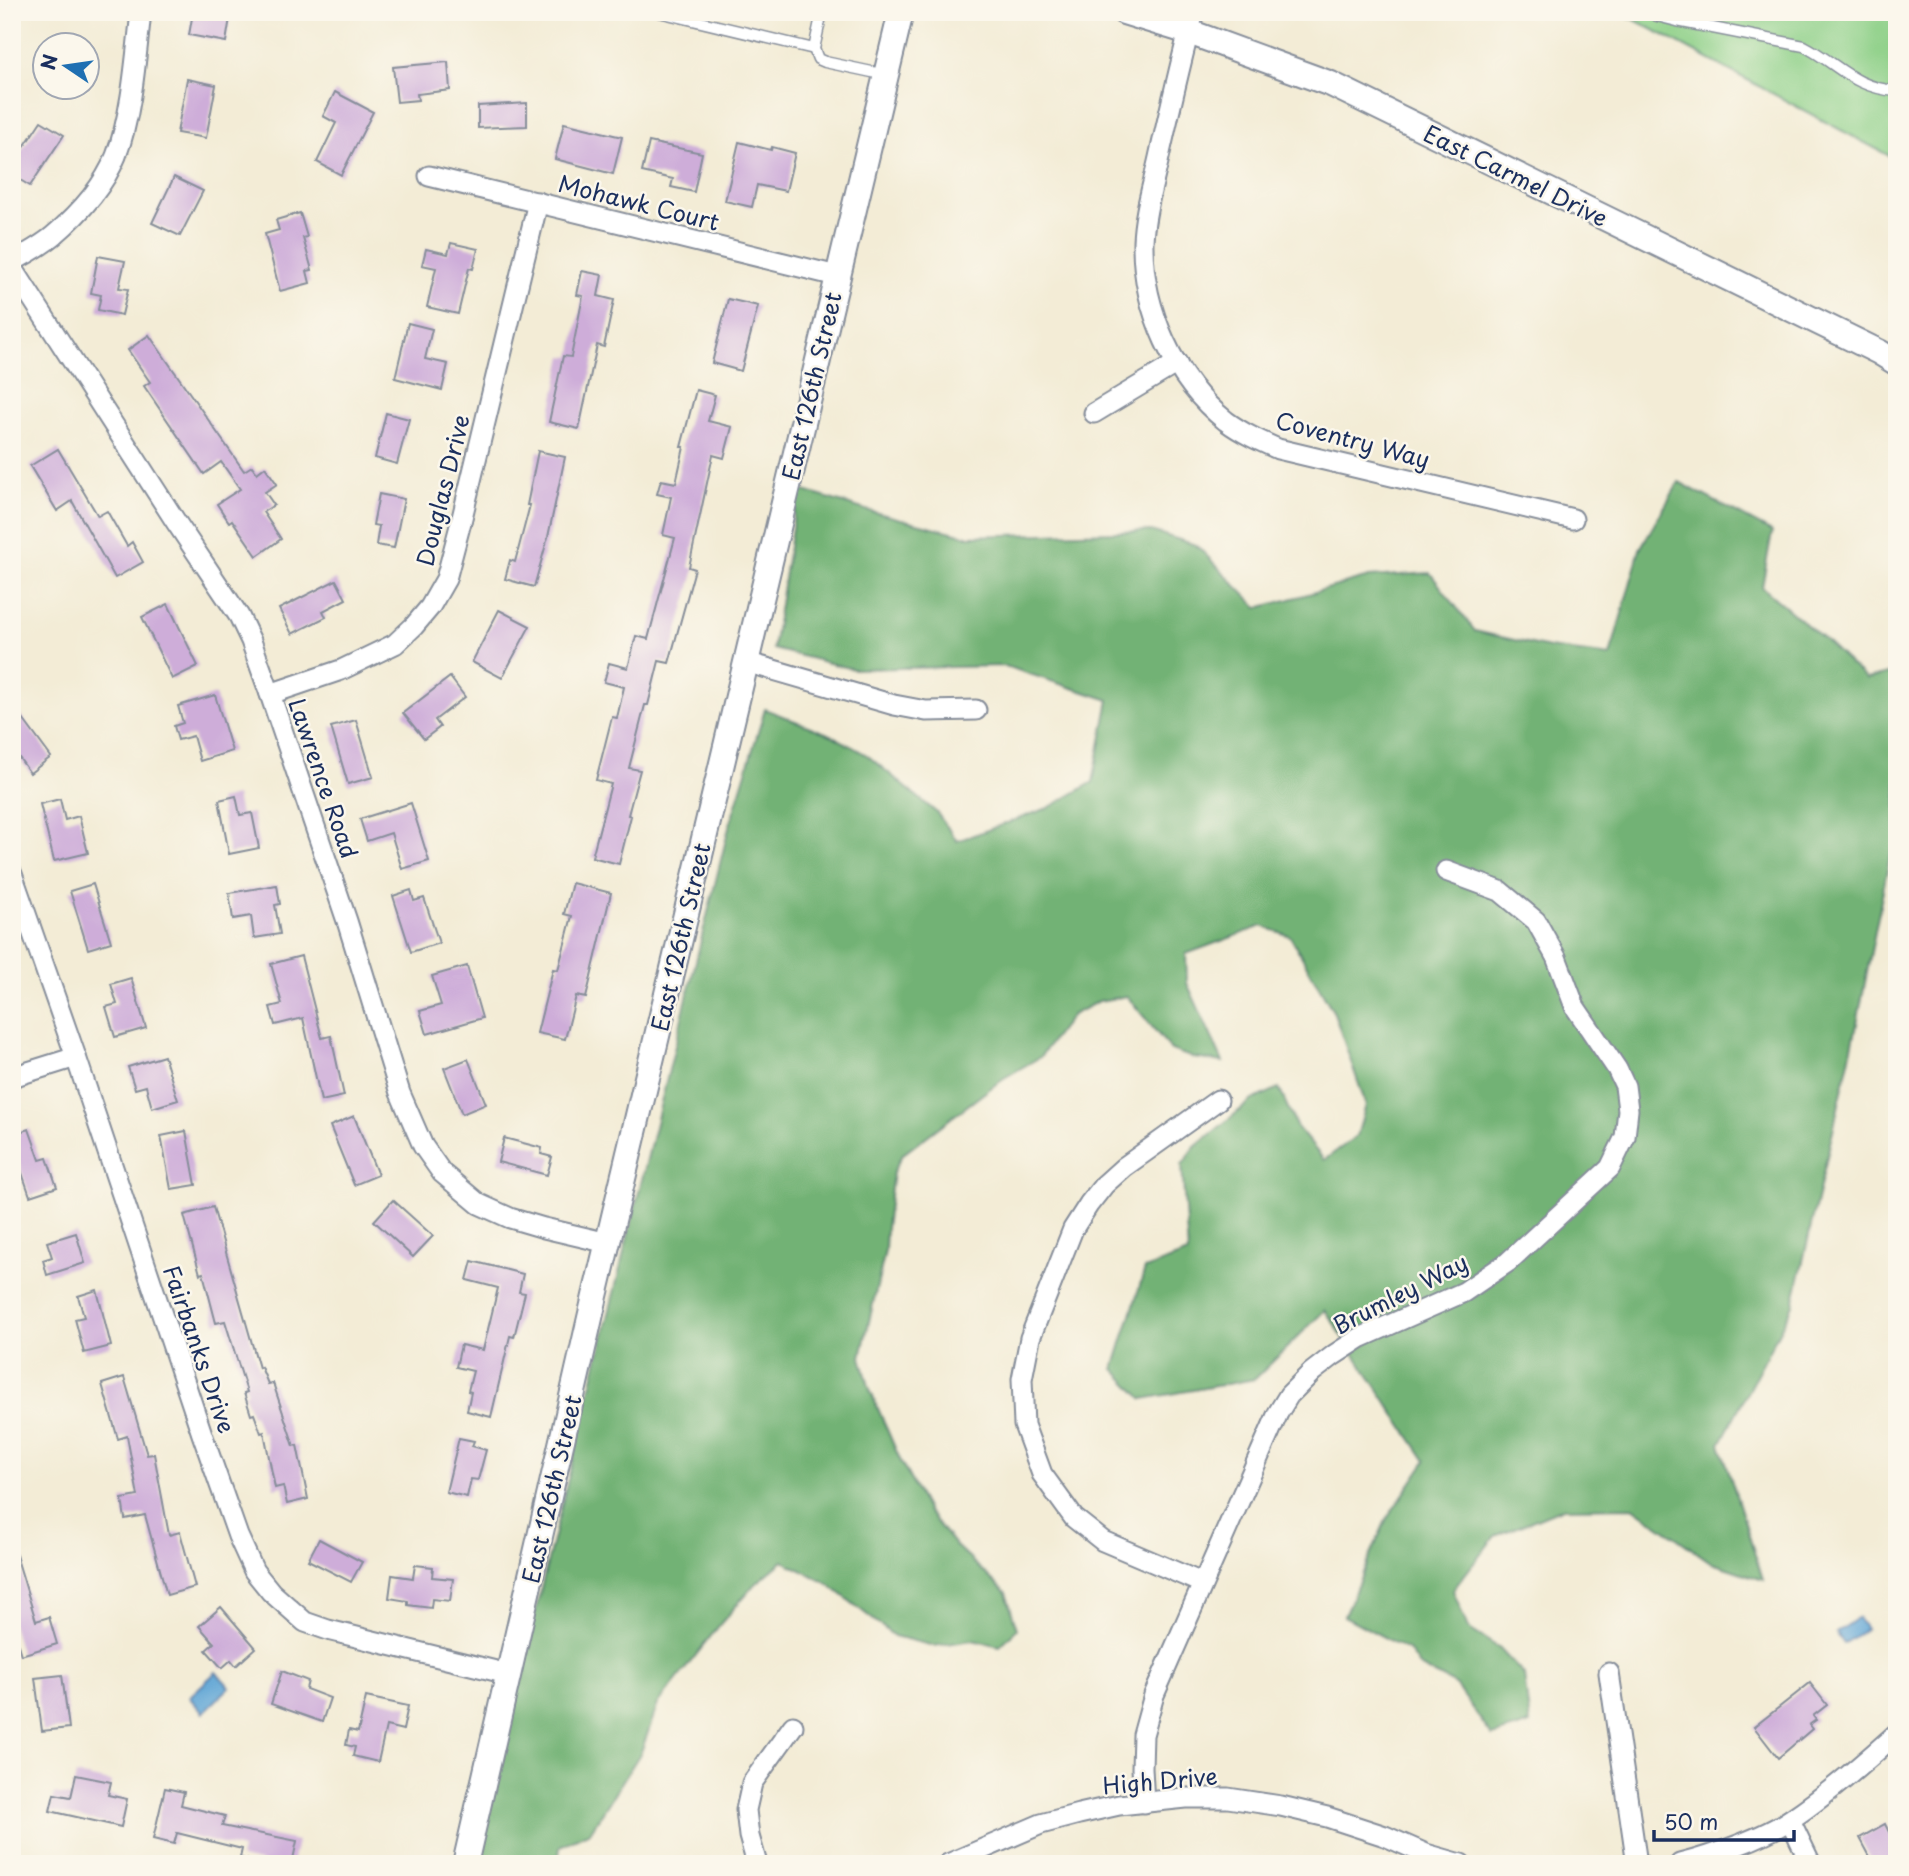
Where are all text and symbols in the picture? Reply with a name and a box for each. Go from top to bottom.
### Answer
north arrow [32,32,102,102]
text: N [33,51,64,72]
street label: East Carmel Drive [1418,115,1614,235]
street label: Mohawk Court [555,165,723,239]
street label: East 126th Street [772,288,850,484]
street label: Coventry Way [1272,402,1434,476]
street label: Douglas Drive [406,411,478,569]
street label: Lawrence Road [280,693,368,863]
street label: East 126th Street [641,839,719,1035]
street label: Brumley Way [1326,1244,1474,1342]
street label: Fairbanks Drive [155,1260,245,1438]
street label: East 126th Street [512,1391,590,1587]
street label: High Drive [1101,1758,1219,1802]
scale bar [1654,1799,1794,1843]
text: 50 m [1664,1805,1718,1837]

